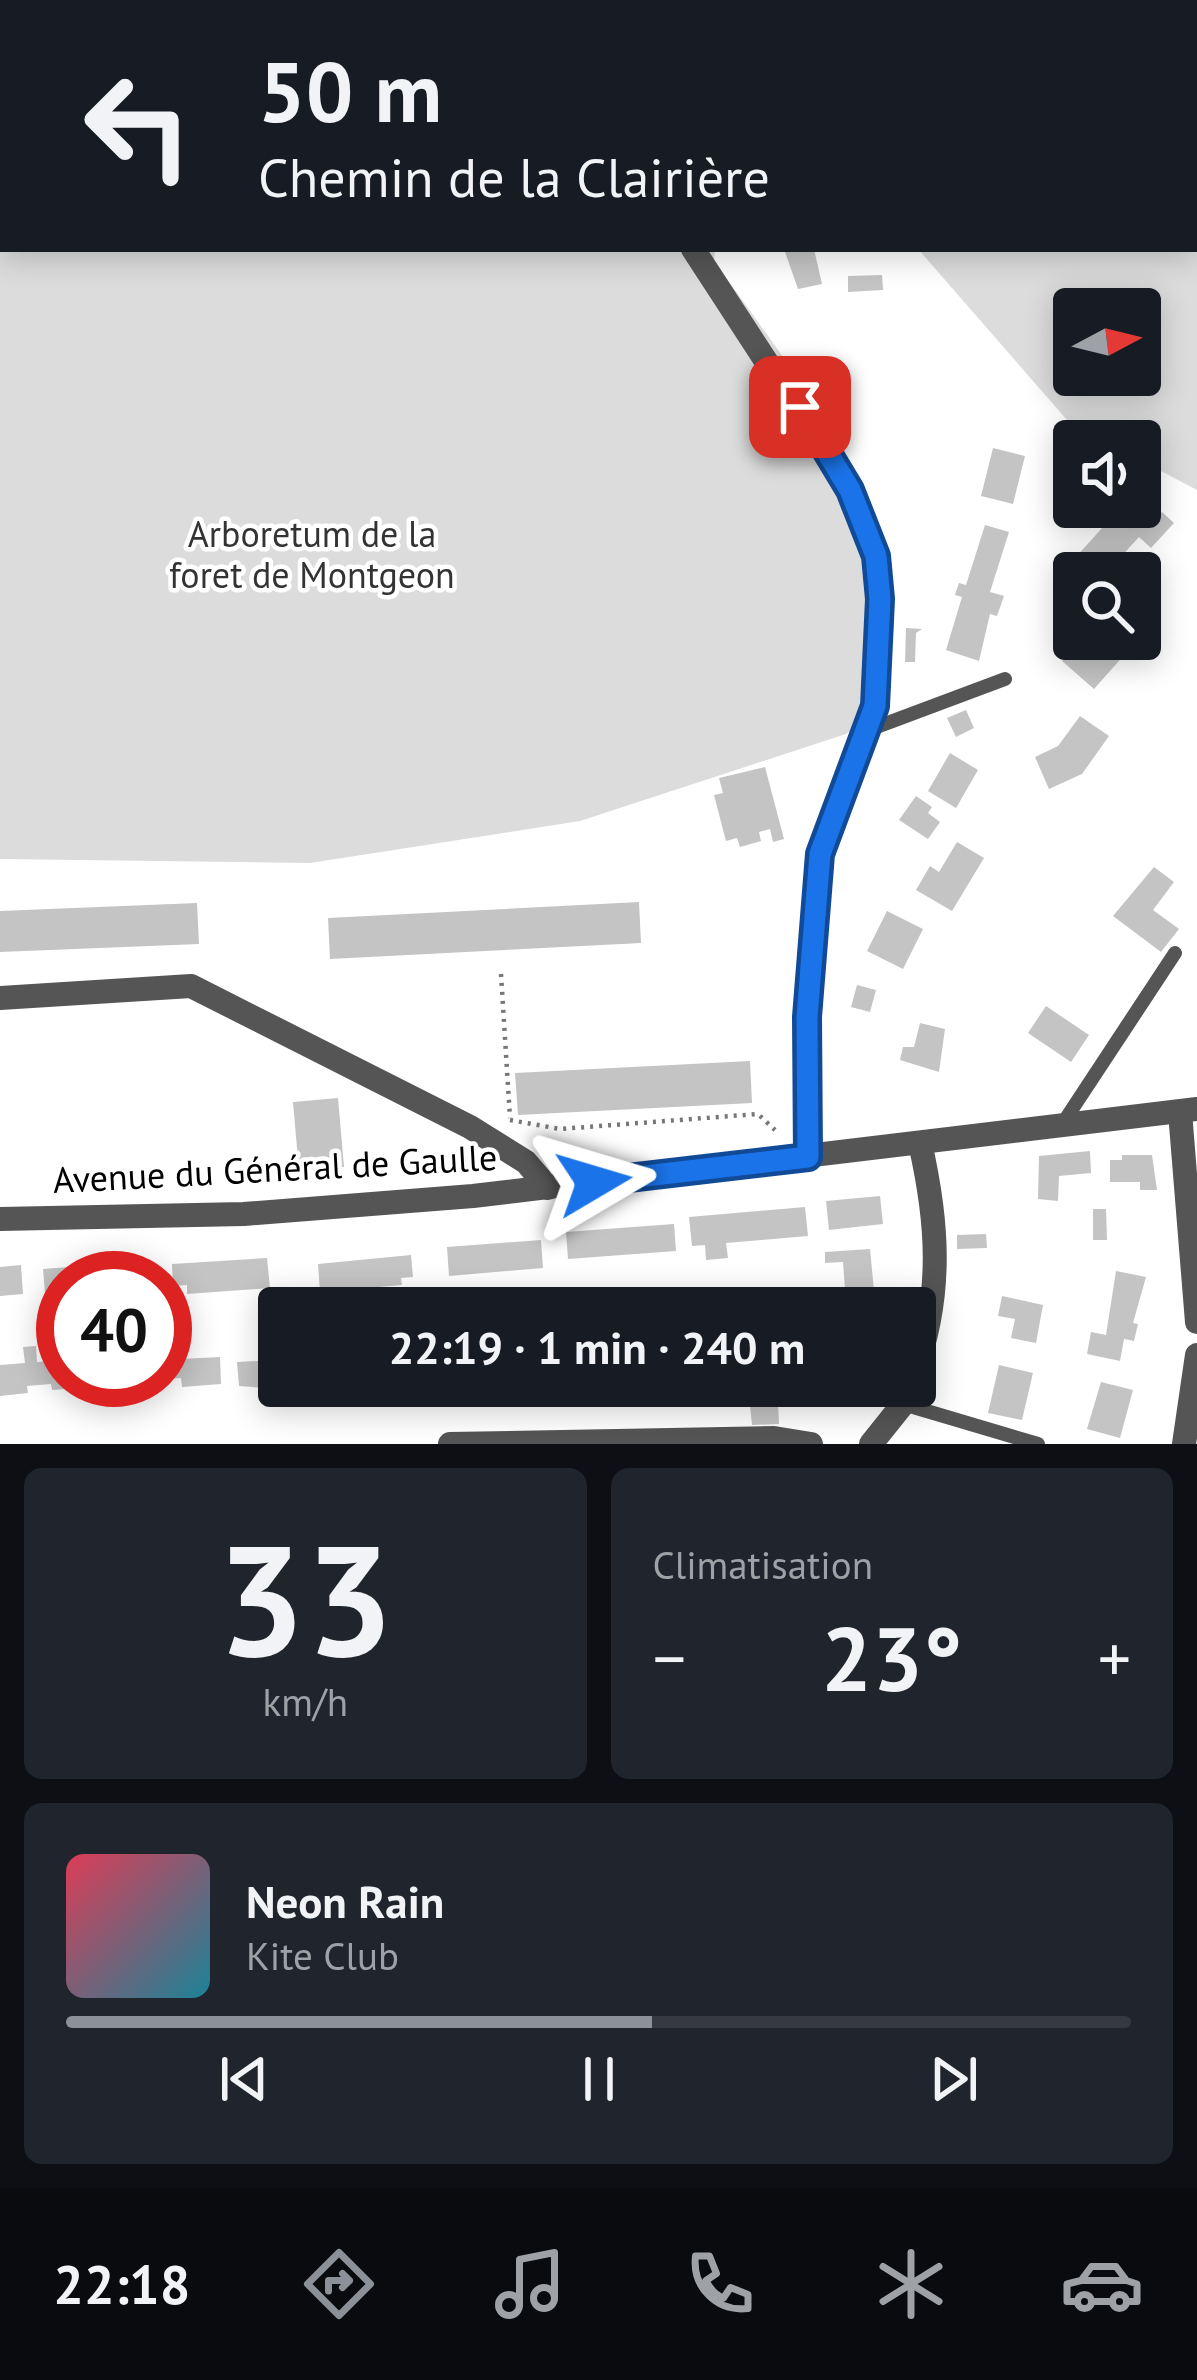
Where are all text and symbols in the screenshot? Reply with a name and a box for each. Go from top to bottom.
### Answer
text: 50 m [258,36,442,145]
icon: left [60,48,216,204]
text: Chemin de la Clairière [258,142,770,212]
north arrow [1053,288,1161,396]
map controls [1053,288,1161,660]
pin [749,356,851,458]
icon: arrive [767,374,833,440]
button: sound [1053,420,1161,528]
park label: Arboretum de la foret de Montgeon [169,510,455,598]
button: search [1053,552,1161,660]
position arrow [531,1119,657,1245]
street label: Avenue du Général de Gaulle [52,1133,498,1203]
speed limit sign: 40 [36,1251,192,1407]
text: 22:19 · 1 min · 240 m [389,1318,805,1376]
text: 33 [217,1497,394,1699]
text: Climatisation [653,1539,873,1590]
text: 23° [821,1599,962,1716]
text: − [653,1615,686,1700]
text: + [1098,1615,1131,1700]
text: km/h [263,1676,348,1727]
text: Neon Rain [246,1872,444,1930]
text: Kite Club [246,1930,399,1981]
icon: previous [211,2046,277,2112]
icon: pause [566,2046,632,2112]
icon: next [921,2046,987,2112]
icon: directions [297,2242,381,2326]
icon: music [488,2242,572,2326]
icon: phone [678,2242,762,2326]
icon: climate [869,2242,953,2326]
icon: car [1060,2242,1144,2326]
text: 22:18 [53,2249,190,2319]

